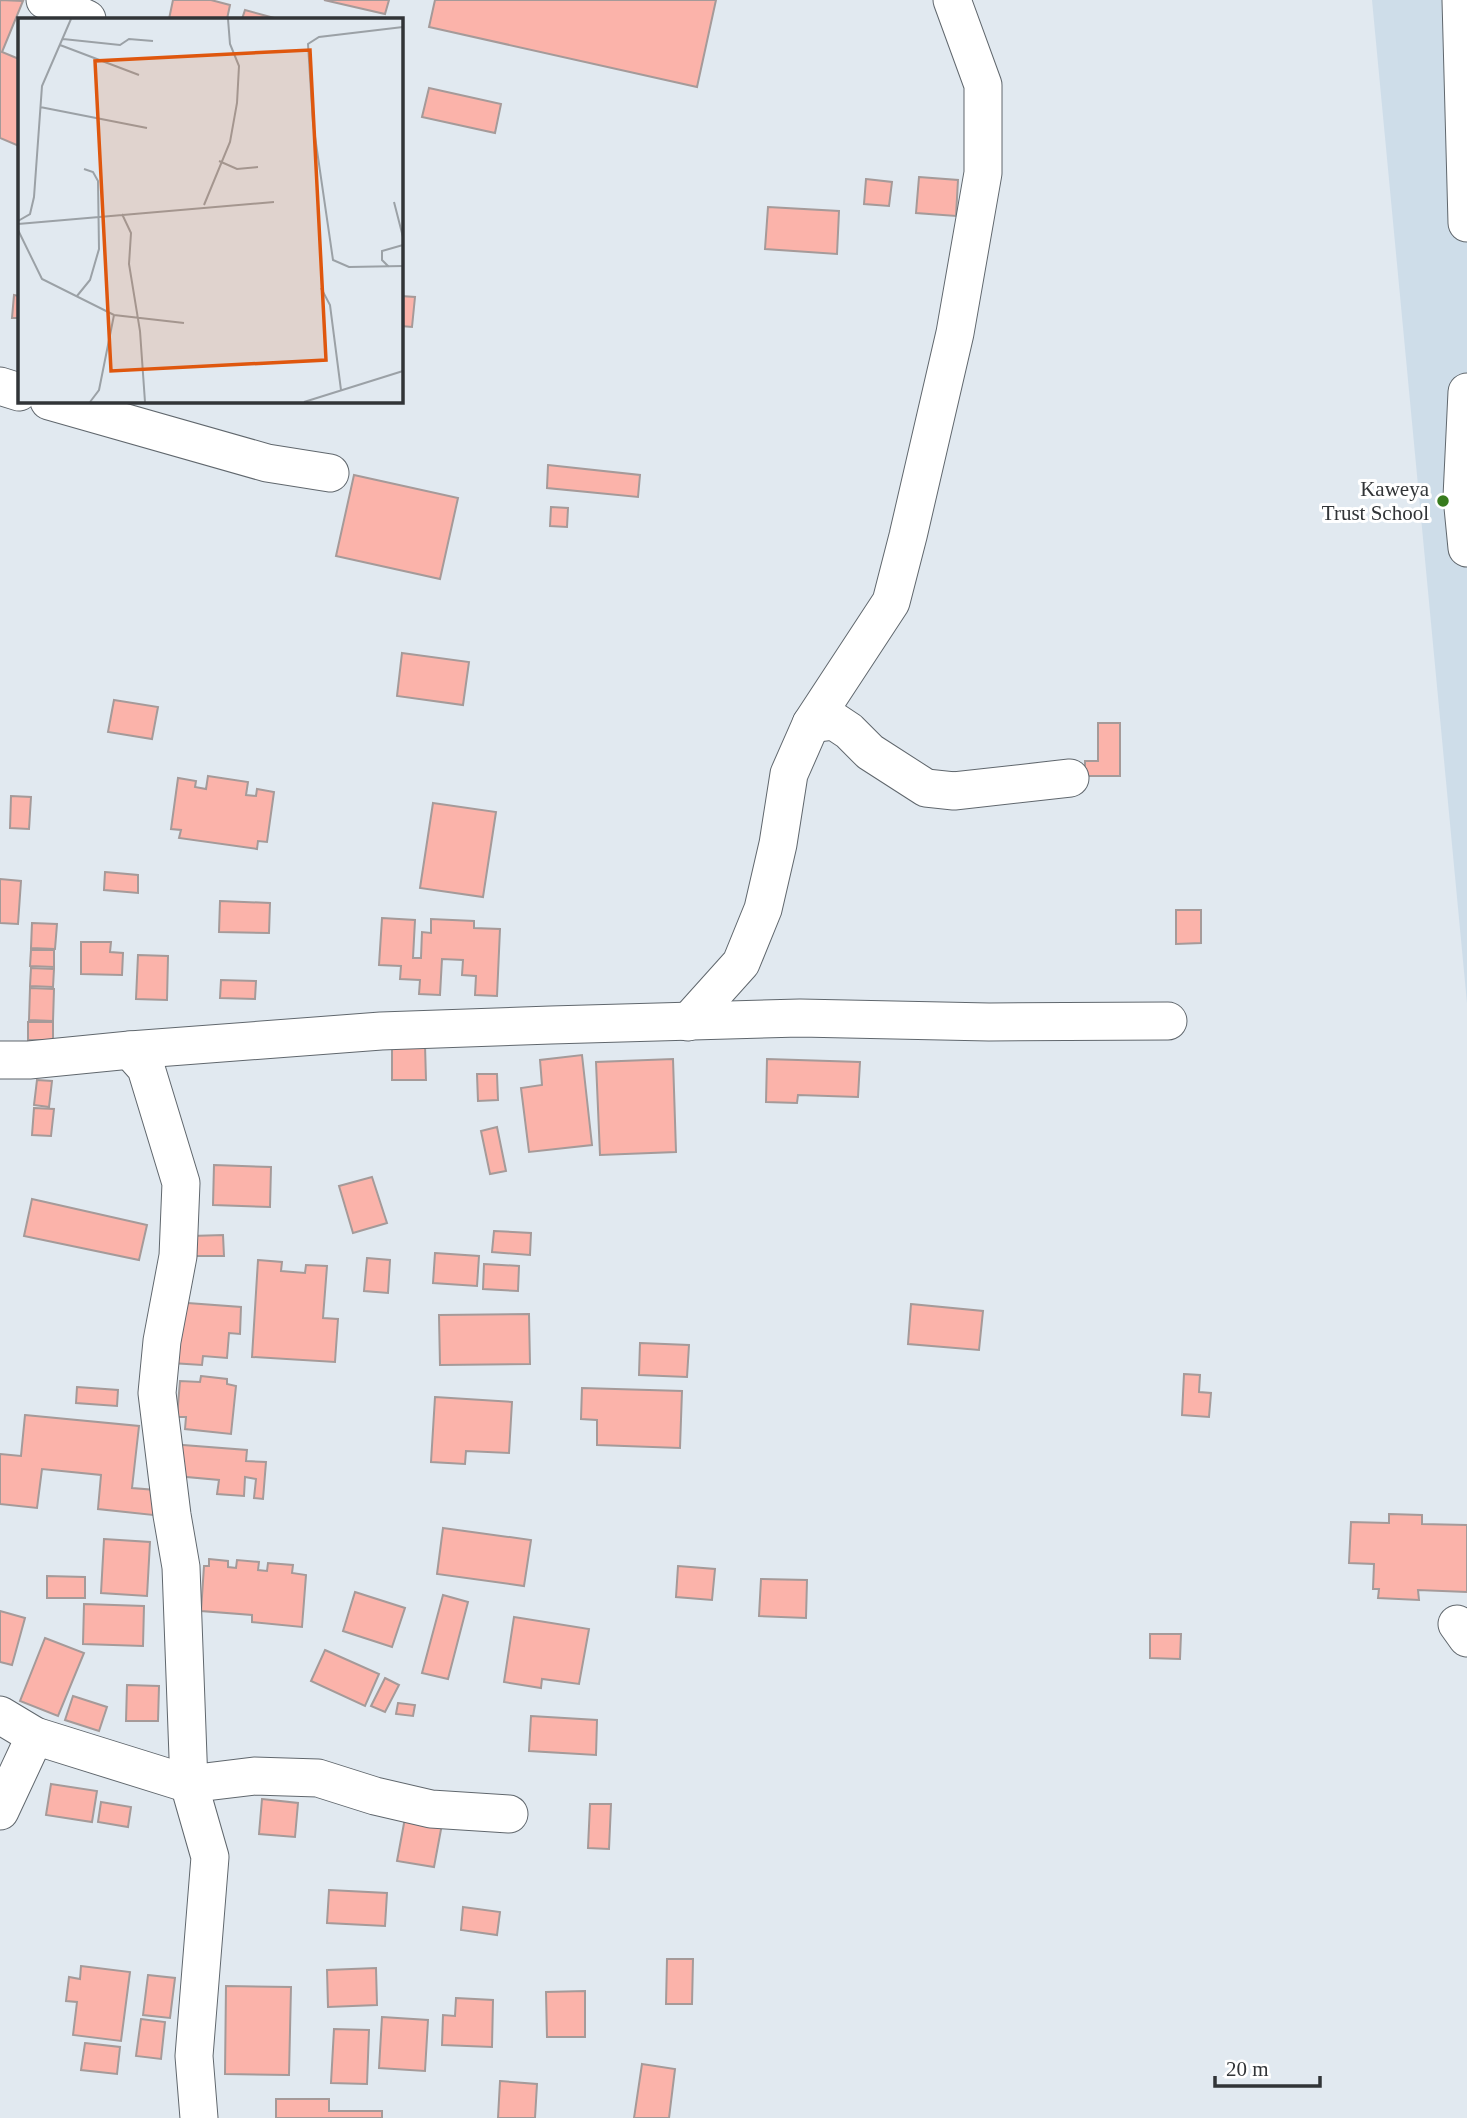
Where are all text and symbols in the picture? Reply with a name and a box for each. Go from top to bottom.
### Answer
inset map [18,18,402,402]
place label: Kaweya Trust School [1322,477,1430,525]
marker: Kaweya Trust School [1435,493,1451,509]
scale bar [1215,2044,1320,2088]
text: 20 m [1226,2057,1269,2081]

